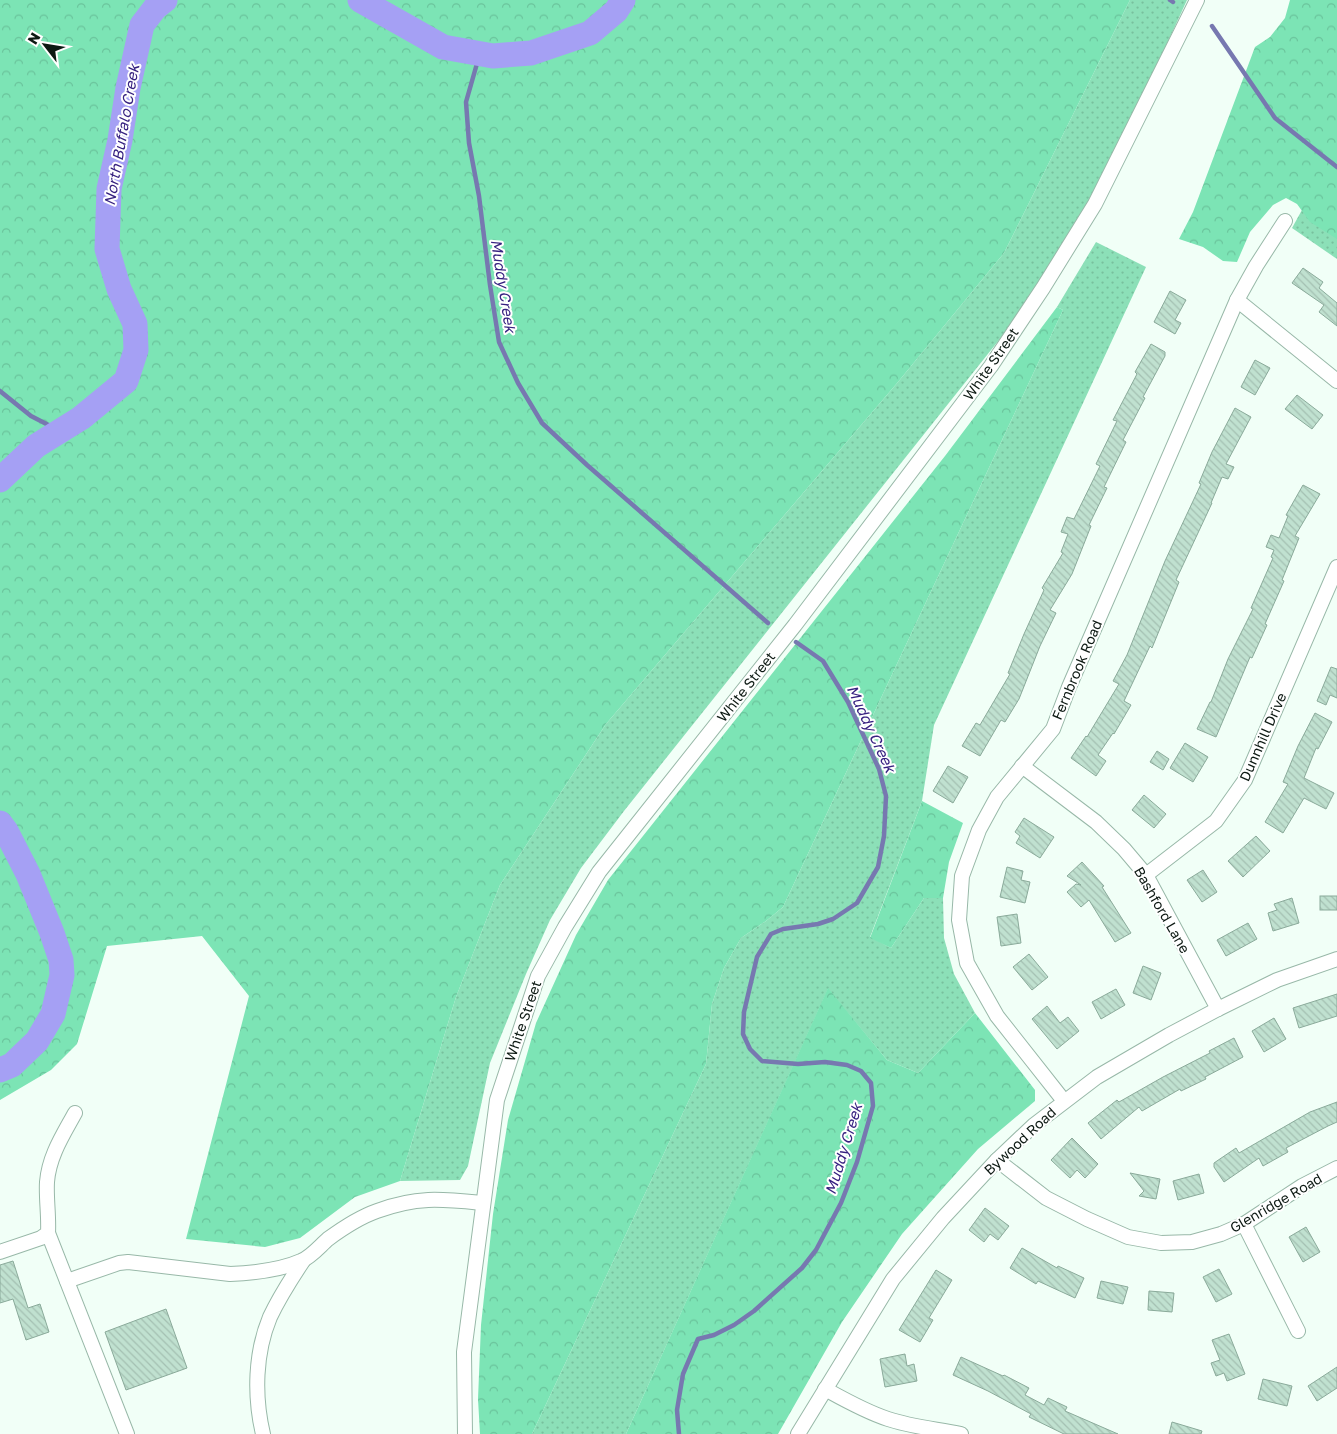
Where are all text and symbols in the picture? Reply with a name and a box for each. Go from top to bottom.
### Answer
north arrow [20,20,70,70]
text: N [23,29,43,47]
water label: North Buffalo Creek [100,61,143,207]
water label: Muddy Creek [487,238,520,336]
street label: White Street [959,324,1022,403]
street label: Fernbrook Road [1048,617,1105,722]
street label: White Street [713,648,778,725]
water label: Muddy Creek [843,682,901,777]
street label: Dunnhill Drive [1235,690,1290,784]
street label: Bashford Lane [1131,864,1194,956]
street label: White Street [501,978,544,1064]
water label: Muddy Creek [821,1100,867,1197]
street label: Bywood Road [980,1103,1059,1178]
street label: Glenridge Road [1227,1169,1325,1236]

